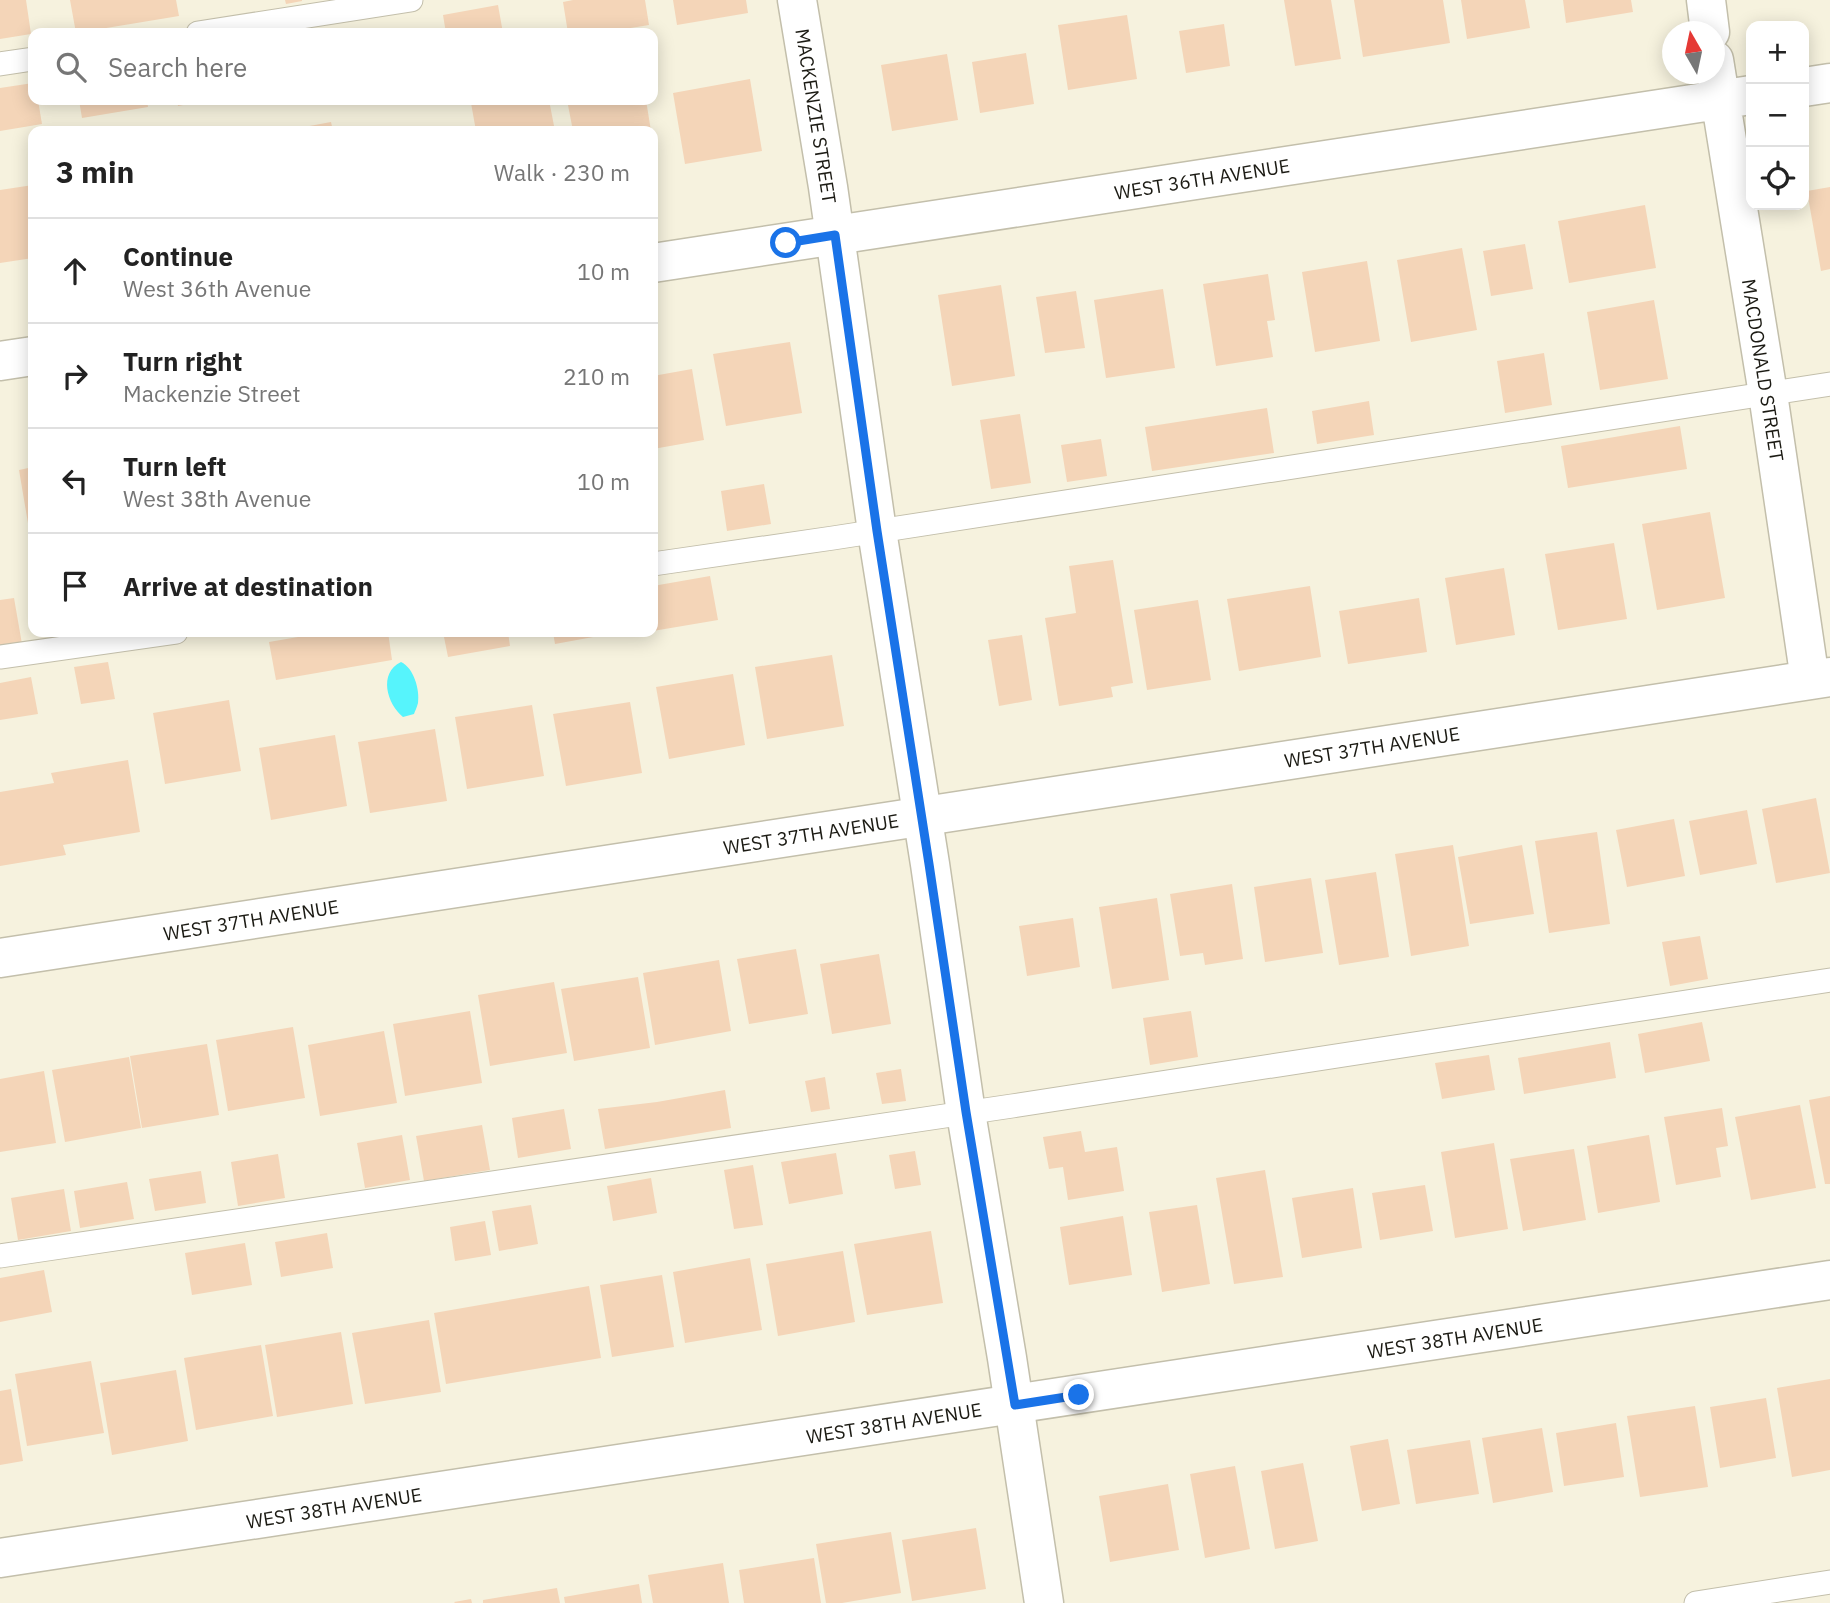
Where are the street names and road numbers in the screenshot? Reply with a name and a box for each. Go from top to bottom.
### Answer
street label: MACKENZIE STREET [790,27,842,205]
street label: WEST 36TH AVENUE [1113,153,1291,205]
street label: MACDONALD STREET [1737,277,1789,463]
street label: WEST 37TH AVENUE [1283,721,1461,773]
street label: WEST 37TH AVENUE [722,808,900,860]
street label: WEST 37TH AVENUE [162,894,340,946]
street label: WEST 38TH AVENUE [1366,1312,1544,1364]
street label: WEST 38TH AVENUE [805,1397,983,1449]
street label: WEST 38TH AVENUE [245,1482,423,1534]

